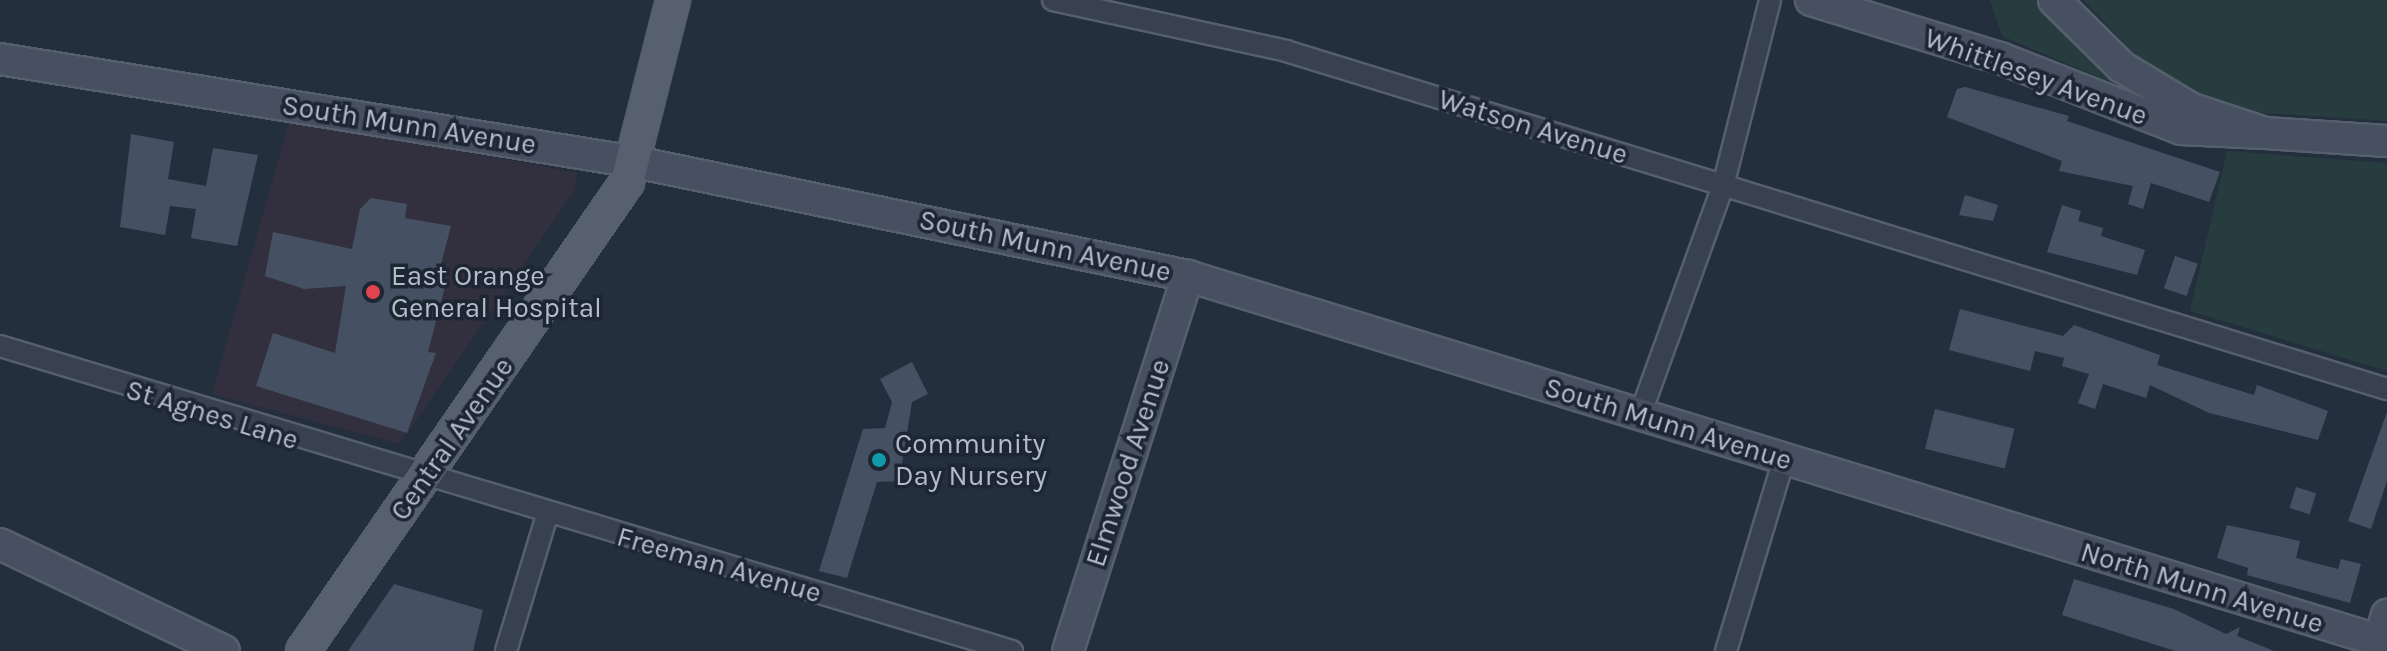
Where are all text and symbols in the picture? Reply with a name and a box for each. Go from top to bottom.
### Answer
street label: Whittlesey Avenue [1920,21,2152,133]
street label: Watson Avenue [1434,82,1632,172]
street label: South Munn Avenue [280,88,538,162]
street label: South Munn Avenue [916,203,1174,289]
place label: East Orange General Hospital [391,259,602,325]
marker: East Orange General Hospital [362,281,384,303]
street label: Central Avenue [383,351,521,527]
street label: Elmwood Avenue [1079,355,1177,571]
street label: South Munn Avenue [1540,370,1796,478]
street label: St Agnes Lane [122,373,302,457]
place label: Community Day Nursery [895,427,1047,493]
marker: Community Day Nursery [870,451,888,469]
street label: Freeman Avenue [613,520,825,610]
street label: North Munn Avenue [2077,535,2327,641]

